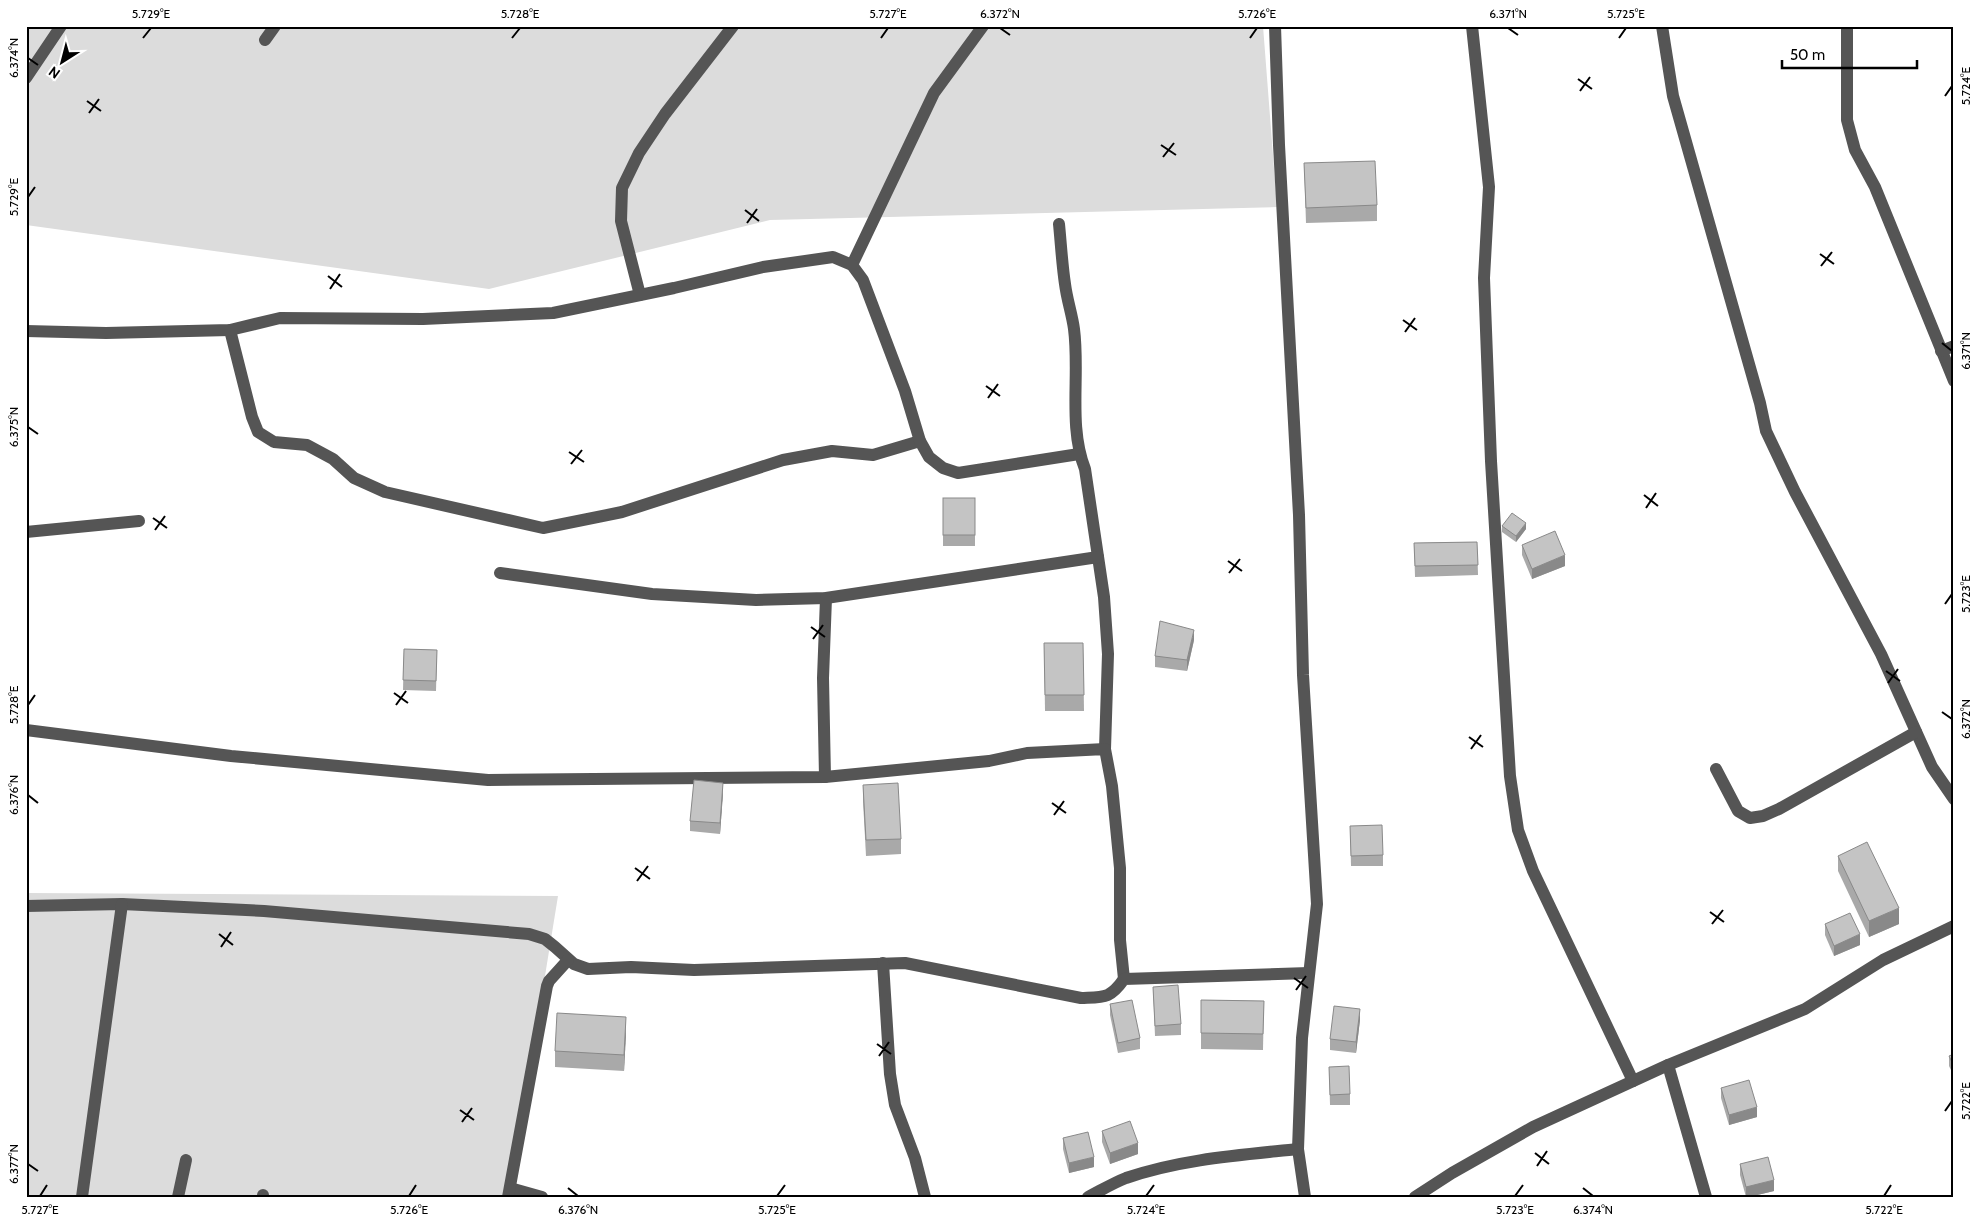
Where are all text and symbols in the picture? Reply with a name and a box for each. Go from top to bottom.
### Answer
text: 5.729°E [132,6,170,21]
text: 5.728°E [501,6,540,21]
text: 5.727°E [869,6,907,21]
text: 6.372°N [980,6,1020,21]
text: 5.726°E [1238,6,1276,21]
text: 6.371°N [1489,6,1527,21]
text: 5.725°E [1607,6,1645,21]
text: 6.374°N [6,38,21,78]
north arrow [38,38,88,88]
scale bar [1782,38,1918,70]
text: 50 m [1790,46,1825,64]
text: N [45,62,64,83]
text: 5.724°E [1958,67,1973,105]
text: 5.729°E [6,178,21,216]
text: 6.371°N [1958,332,1973,370]
text: 6.375°N [6,407,21,447]
text: 5.723°E [1958,575,1973,613]
text: 5.728°E [6,685,21,724]
text: 6.372°N [1958,699,1973,739]
text: 6.376°N [6,775,21,815]
text: 5.722°E [1958,1082,1973,1120]
text: 6.377°N [6,1144,21,1184]
text: 5.727°E [21,1202,59,1217]
text: 5.726°E [390,1202,428,1217]
text: 6.376°N [558,1202,598,1217]
text: 5.725°E [758,1202,796,1217]
text: 5.724°E [1127,1202,1165,1217]
text: 5.723°E [1496,1202,1534,1217]
text: 6.374°N [1573,1202,1613,1217]
text: 5.722°E [1865,1202,1903,1217]

